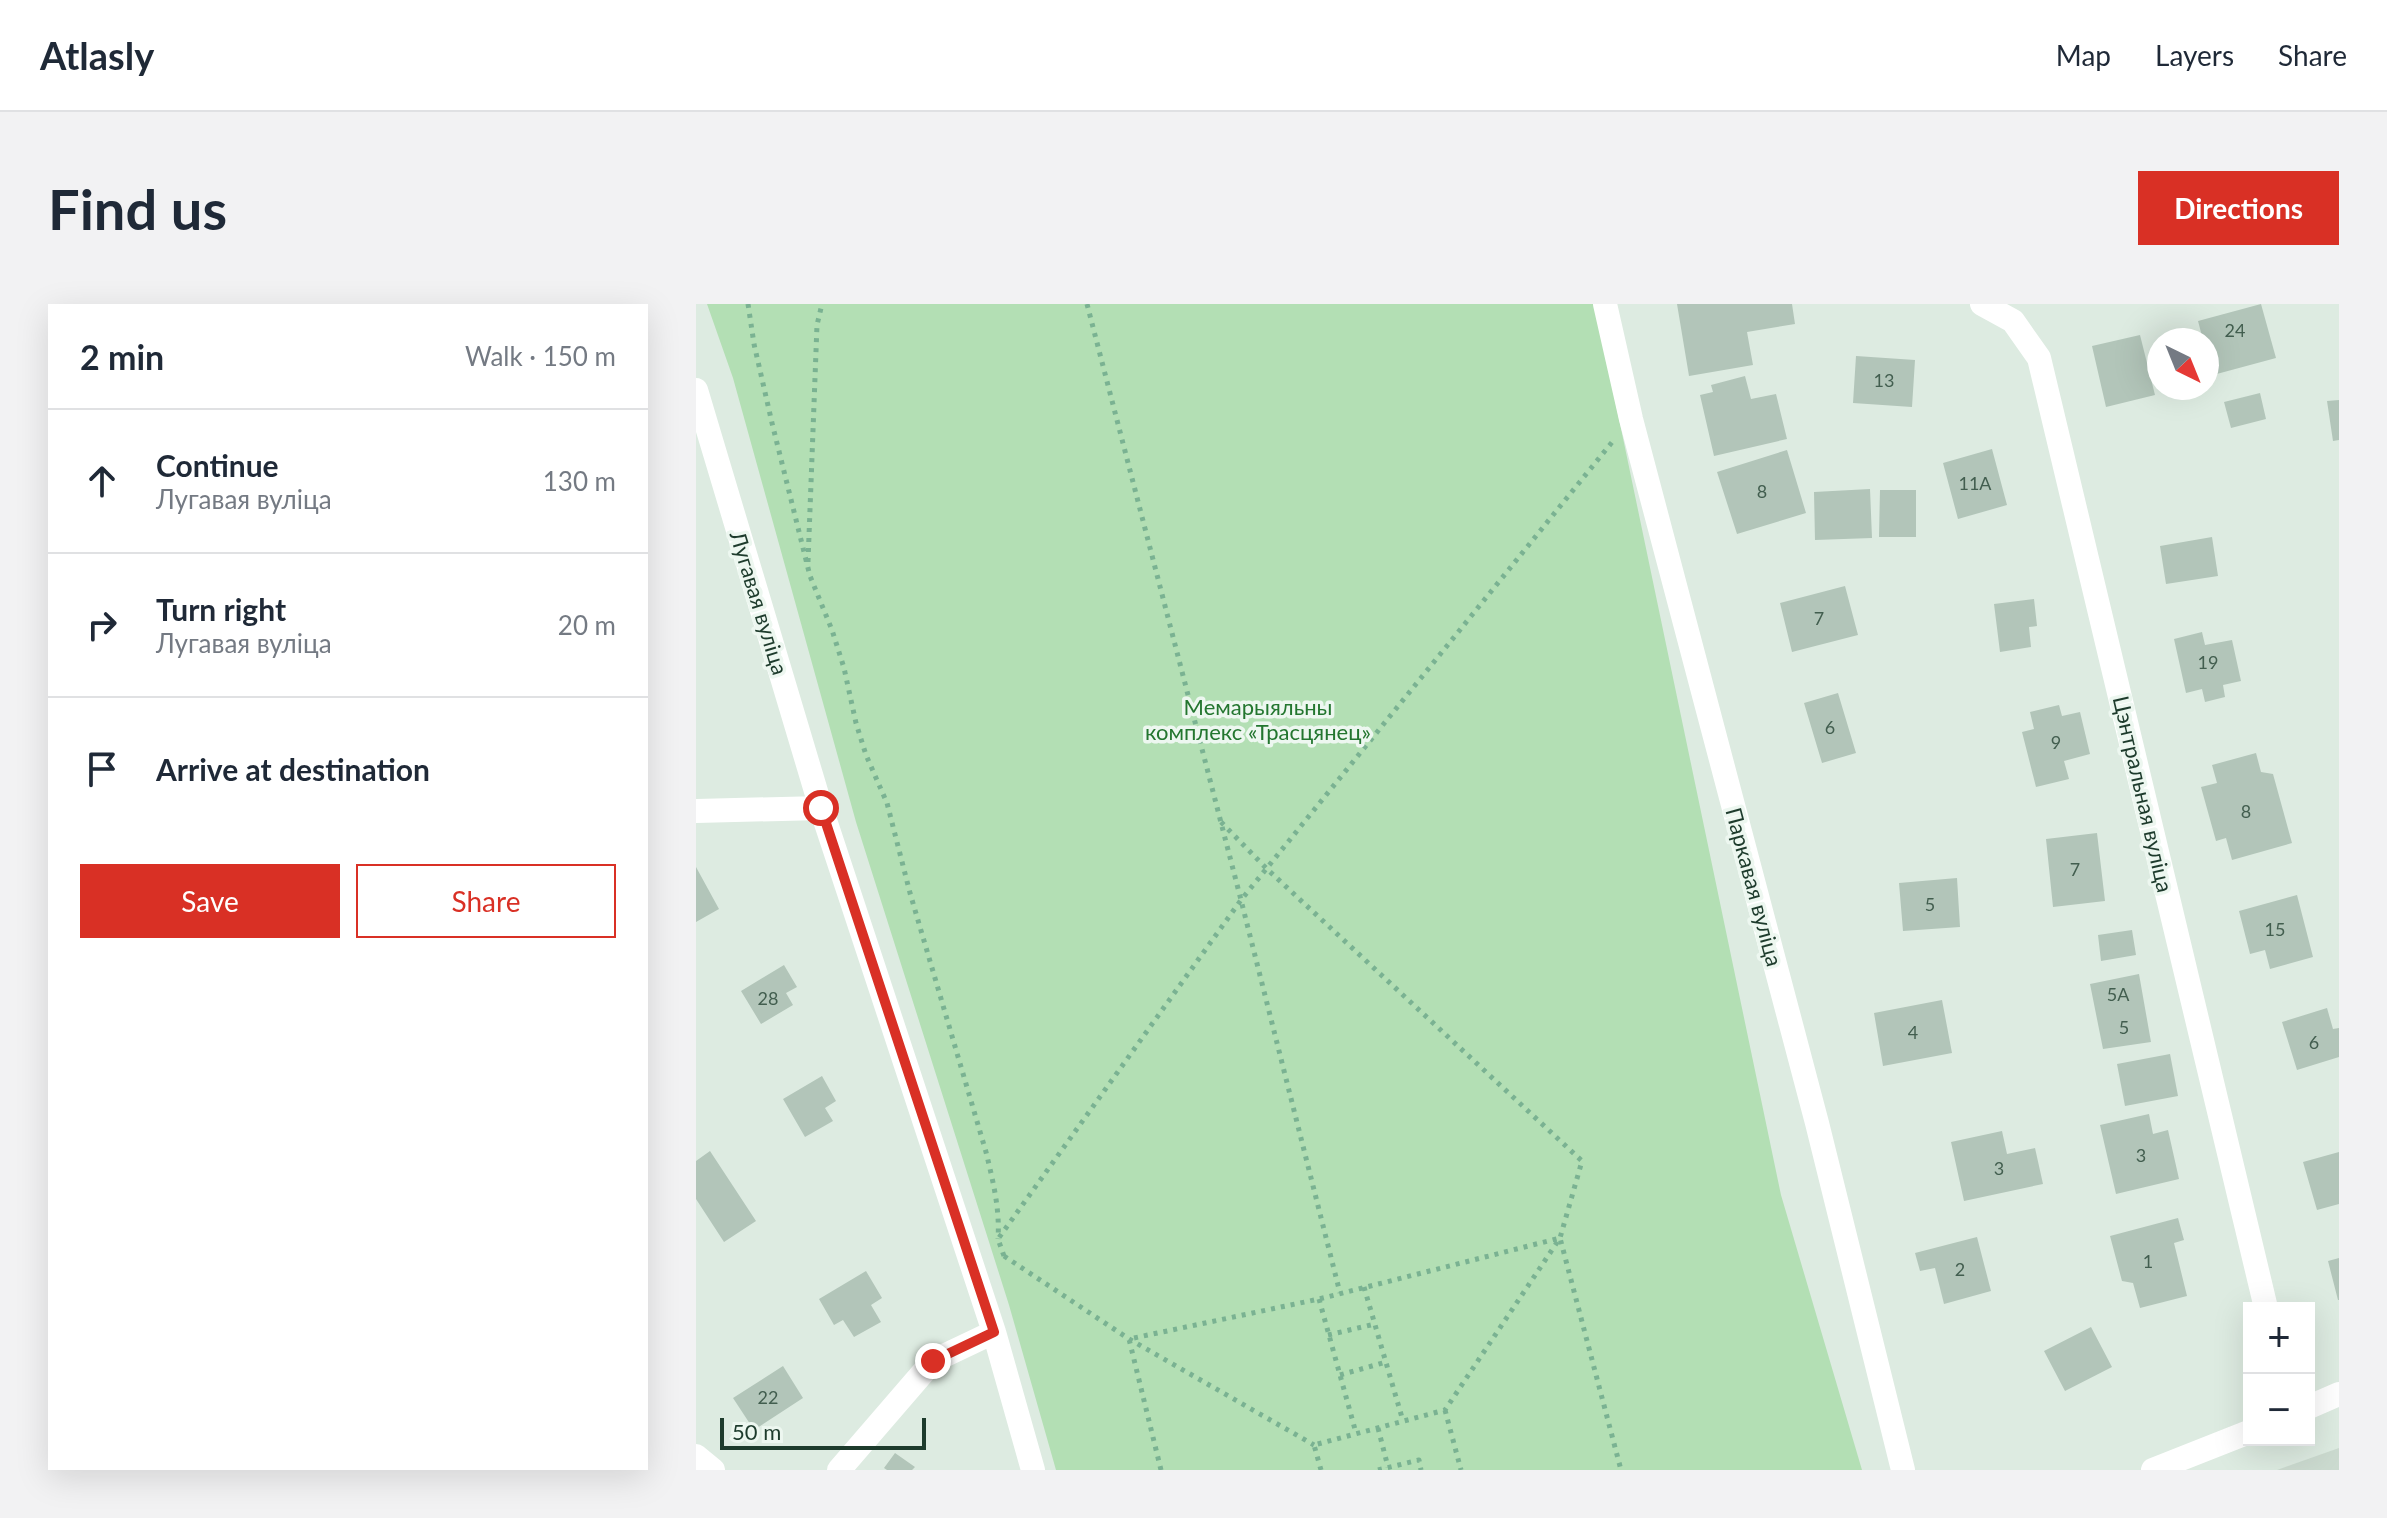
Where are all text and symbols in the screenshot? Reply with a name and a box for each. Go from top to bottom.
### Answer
text: Atlasly [40,32,154,78]
text: Map [2056,38,2111,72]
text: Layers [2155,38,2234,72]
text: Share [2278,38,2347,72]
button: Directions [2138,171,2339,245]
text: Find us [48,175,227,242]
house number: 24 [2225,319,2245,341]
north arrow [2147,328,2219,400]
text: 2 min [80,336,164,377]
text: Walk · 150 m [465,340,616,372]
house number: 13 [1874,369,1894,391]
text: Continue [156,447,279,483]
icon: ahead [80,459,124,503]
text: 130 m [543,465,616,497]
house number: 11А [1958,472,1992,494]
house number: 8 [1757,480,1767,502]
text: Лугавая вуліца [156,483,332,515]
street label: Лугавая вуліца [725,527,794,678]
text: Turn right [156,591,286,627]
icon: right [80,603,124,647]
house number: 7 [1814,607,1824,629]
text: 20 m [558,609,616,641]
text: Лугавая вуліца [156,627,332,659]
house number: 19 [2198,651,2218,673]
park label: Мемарыяльны комплекс «Трасцянец» [1145,693,1371,745]
street label: Цэнтральная вуліца [2108,693,2179,895]
house number: 6 [1825,716,1835,738]
house number: 9 [2051,731,2061,753]
icon: arrive [80,747,124,791]
text: Arrive at destination [156,751,430,787]
route start [803,790,839,826]
house number: 8 [2241,800,2251,822]
street label: Паркавая вуліца [1720,805,1789,969]
house number: 7 [2070,858,2080,880]
button: Save [80,864,340,938]
button: Share [356,864,616,938]
house number: 5 [1925,893,1935,915]
house number: 15 [2265,918,2285,940]
house number: 5А [2107,983,2130,1005]
house number: 28 [758,987,778,1009]
house number: 5 [2119,1016,2129,1038]
house number: 4 [1908,1021,1918,1043]
house number: 6 [2309,1031,2319,1053]
house number: 3 [2136,1144,2146,1166]
house number: 3 [1994,1157,2004,1179]
house number: 1 [2143,1250,2153,1272]
house number: 2 [1955,1258,1965,1280]
map controls [2243,1302,2315,1446]
button: + [2243,1302,2315,1374]
route end [915,1343,951,1379]
button: − [2243,1374,2315,1446]
house number: 22 [758,1386,778,1408]
scale bar [720,1414,926,1450]
text: 50 m [732,1418,781,1445]

